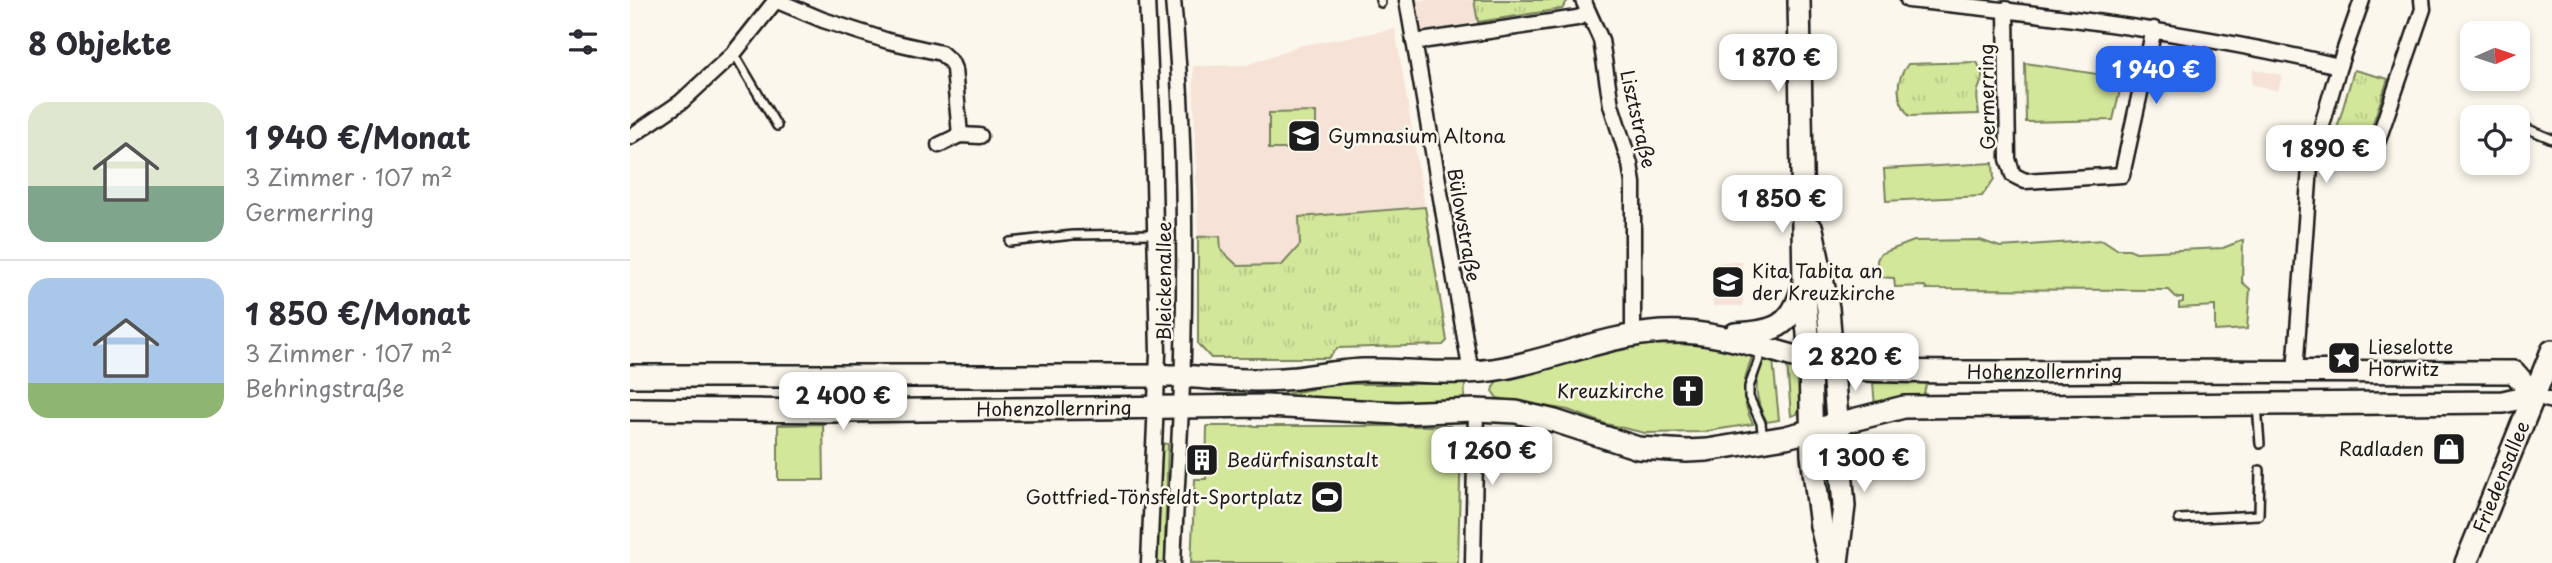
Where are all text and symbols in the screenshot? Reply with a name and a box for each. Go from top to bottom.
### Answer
text: 8 Objekte [28,20,172,65]
north arrow [2460,21,2530,91]
map controls [2460,21,2530,175]
icon: filters [564,23,602,61]
pin: 1 870 € [1713,34,1843,94]
text: 1 870 € [1735,39,1821,74]
street label: Germerring [1971,44,2001,151]
pin: 1 940 € [2091,46,2221,106]
text: 1 940 € [2112,51,2200,86]
street label: Lisztstraße [1614,67,1664,171]
button: locate [2460,105,2530,175]
text: 1 940 €/Monat [245,114,471,159]
school or university icon: Gymnasium Altona [1285,117,1323,155]
place label: Gymnasium Altona [1328,121,1505,149]
pin: 1 890 € [2261,125,2391,185]
icon: home [84,130,168,214]
text: 1 890 € [2282,130,2370,165]
text: 3 Zimmer · 107 m² [245,159,453,194]
street label: Bülowstraße [1441,166,1489,284]
pin: 1 850 € [1717,176,1847,235]
text: 1 850 € [1738,180,1826,215]
text: Germerring [245,194,374,229]
street label: Bleickenallee [1149,221,1177,341]
place label: Kita Tabita an der Kreuzkirche [1752,256,1895,306]
school or university icon: Kita Tabita an der Kreuzkirche [1709,263,1747,301]
text: 1 850 €/Monat [245,290,471,335]
icon: home [84,306,168,390]
place label: Lieselotte Horwitz [2368,332,2453,382]
pin: 2 820 € [1790,334,1920,393]
text: 3 Zimmer · 107 m² [245,335,453,370]
text: 2 820 € [1808,338,1902,373]
place icon: Lieselotte Horwitz [2325,339,2363,377]
street label: Hohenzollernring [1967,356,2122,385]
text: Behringstraße [245,370,404,405]
pin: 2 400 € [778,372,908,432]
church icon: Kreuzkirche [1669,372,1707,410]
place label: Kreuzkirche [1557,376,1664,404]
text: 2 400 € [795,377,891,412]
street label: Hohenzollernring [976,393,1132,422]
street label: Friedensallee [2465,416,2535,537]
pin: 1 260 € [1427,428,1557,487]
shop icon: Radladen [2430,430,2468,468]
text: 1 260 € [1447,432,1537,467]
pin: 1 300 € [1799,434,1929,494]
place label: Radladen [2339,434,2424,462]
text: 1 300 € [1818,439,1910,474]
building icon: Bedürfnisanstalt [1183,441,1221,479]
place label: Bedürfnisanstalt [1226,445,1379,473]
sports icon: Gottfried-Tönsfeldt-Sportplatz [1308,478,1346,516]
place label: Gottfried-Tönsfeldt-Sportplatz [1026,482,1302,510]

